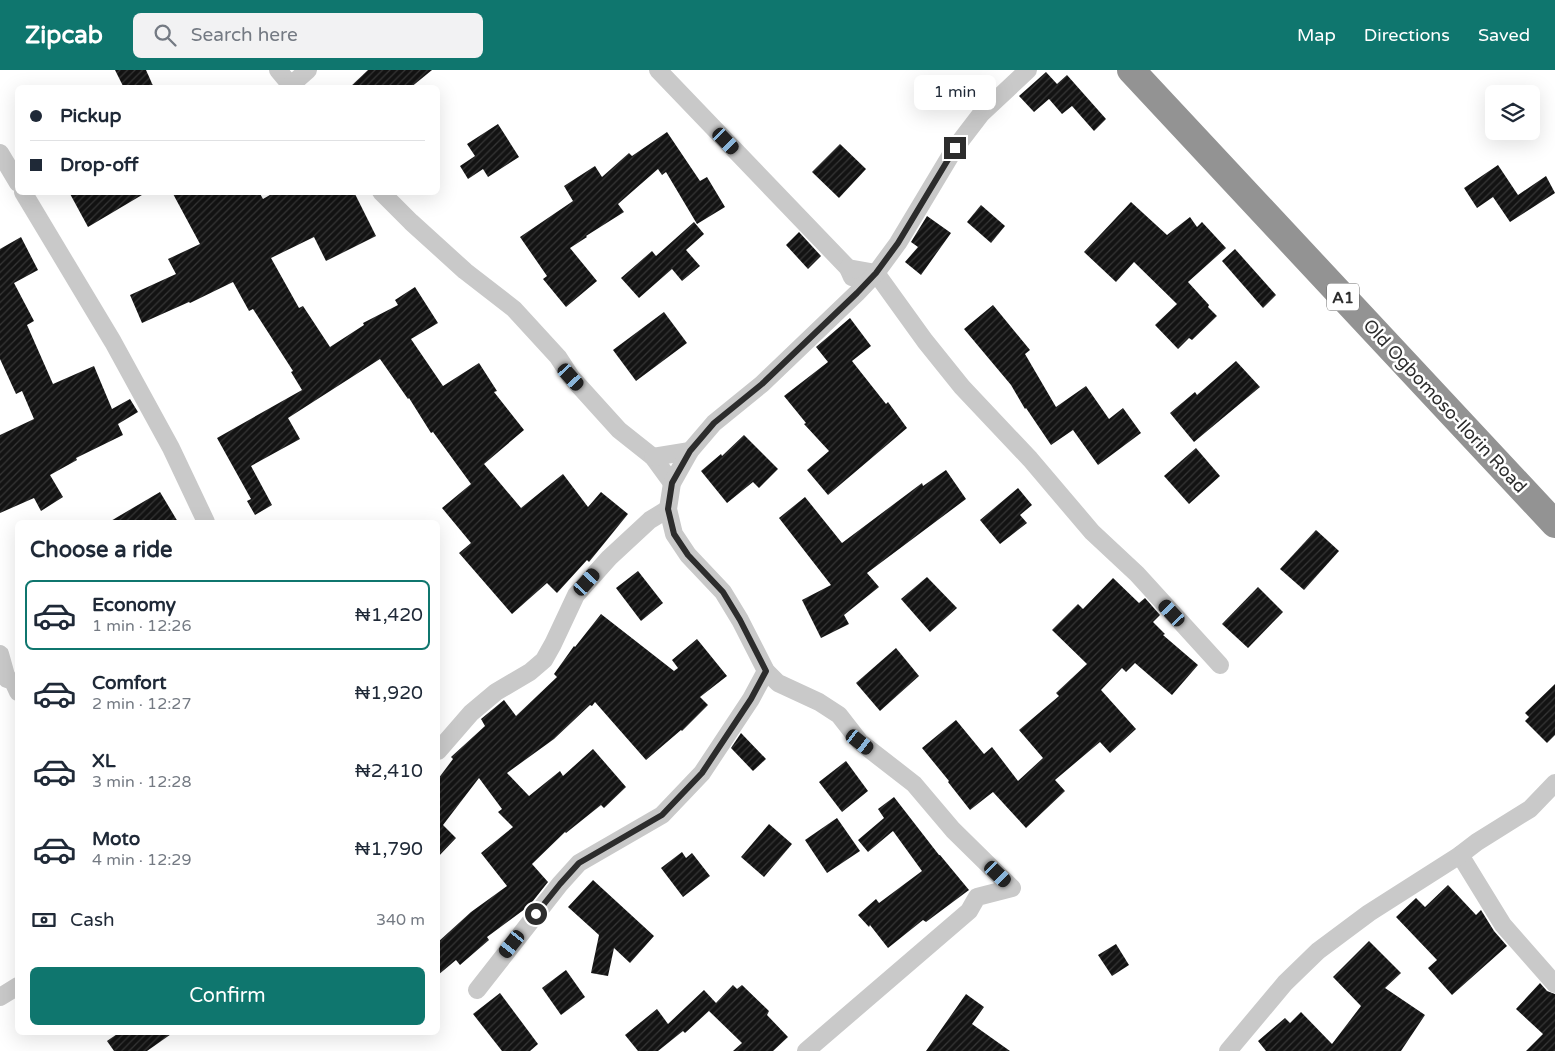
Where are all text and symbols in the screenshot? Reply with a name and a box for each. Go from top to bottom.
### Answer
search box [133,13,483,58]
text: Zipcab [25,21,103,50]
icon: search [151,21,179,49]
text: Search here [191,24,298,46]
text: Map [1297,24,1336,46]
text: Directions [1364,24,1450,46]
text: Saved [1478,24,1530,46]
callout: 1 min [914,75,996,110]
text: 1 min [934,82,976,102]
map controls [1485,85,1540,140]
button: layers [1485,85,1540,140]
text: Pickup [60,105,121,127]
car [710,125,741,157]
route end [944,137,966,159]
text: Drop-off [60,154,139,176]
road number: A1 [1327,283,1359,310]
street label: Old Ogbomoso-Ilorin Road [1359,314,1531,498]
car [555,361,586,393]
text: Choose a ride [30,537,173,563]
car [571,566,602,598]
icon: car [32,593,77,638]
text: Economy [92,594,176,616]
car [1156,597,1187,629]
text: ₦1,420 [355,604,423,626]
text: 1 min · 12:26 [92,616,191,636]
icon: car [32,671,77,716]
text: Comfort [92,672,166,694]
text: ₦1,920 [354,682,423,704]
text: 2 min · 12:27 [92,694,191,714]
car [843,727,876,757]
icon: car [32,749,77,794]
text: XL [92,750,116,772]
text: ₦2,410 [355,760,423,782]
text: 3 min · 12:28 [92,772,191,792]
icon: car [32,827,77,872]
text: Moto [92,828,140,850]
text: ₦1,790 [355,838,423,860]
text: 4 min · 12:29 [92,850,191,870]
car [981,858,1014,890]
route start [525,903,547,925]
icon: cash [30,906,58,934]
text: Cash [70,909,115,931]
text: 340 m [376,910,425,930]
car [496,928,527,960]
button: Confirm [30,967,425,1025]

